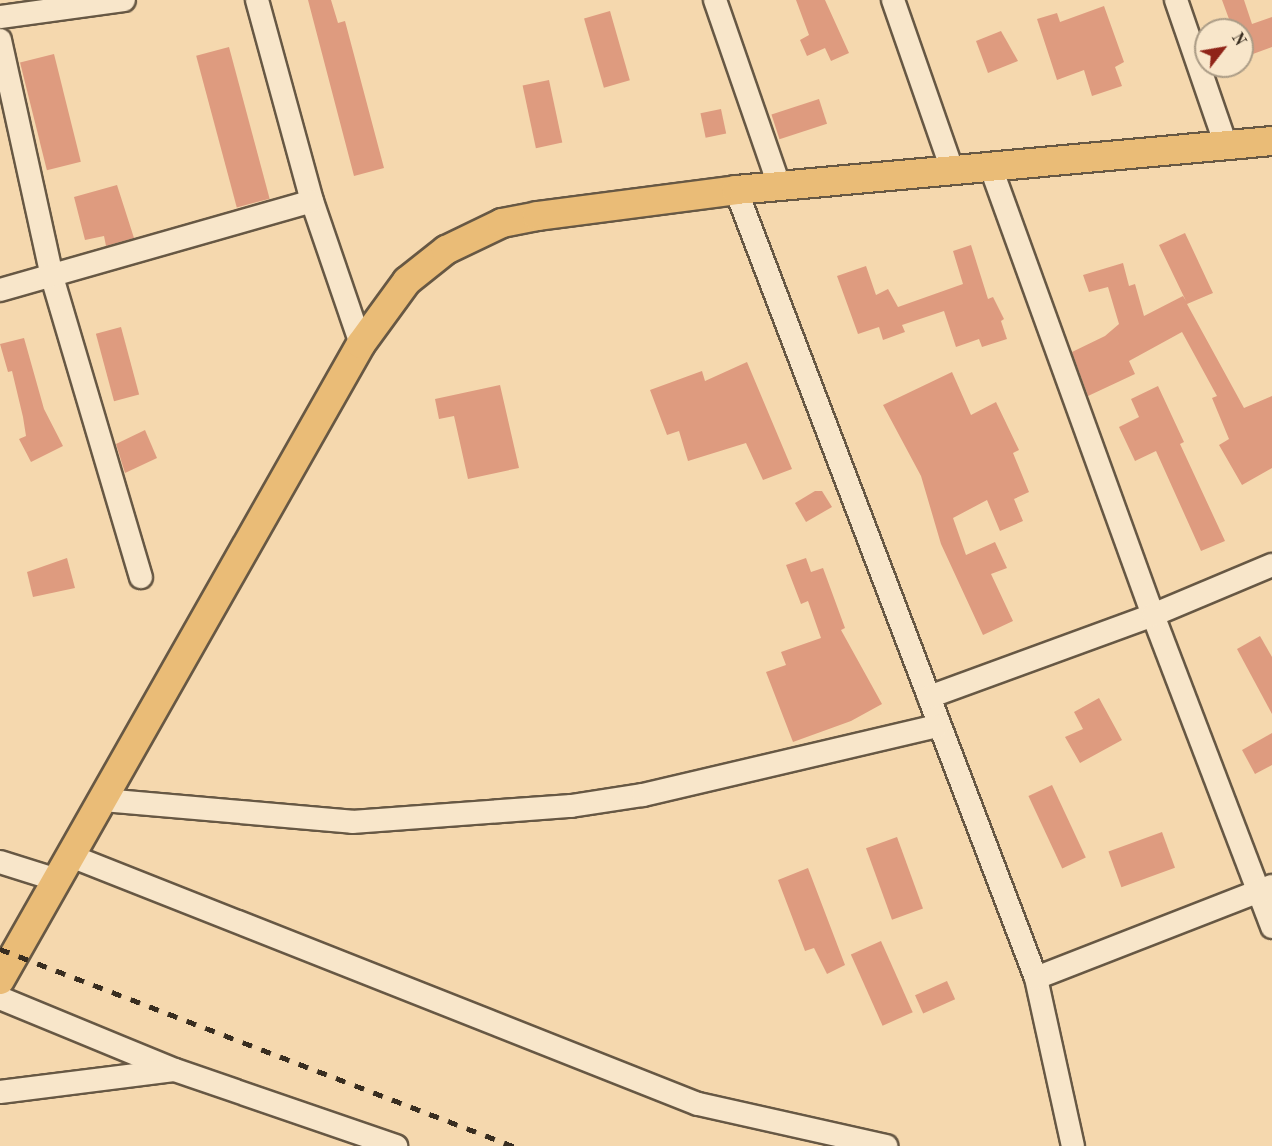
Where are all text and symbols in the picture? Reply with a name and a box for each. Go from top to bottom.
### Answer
north arrow [1194,18,1254,78]
text: N [1228,30,1248,49]

